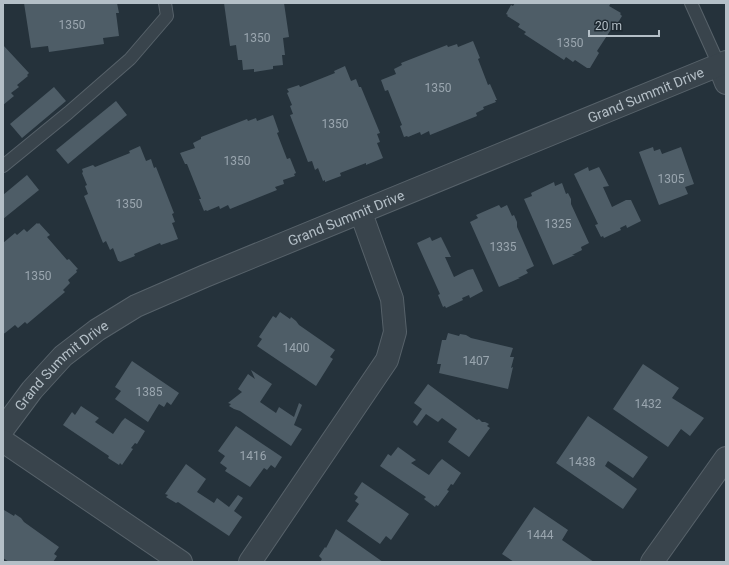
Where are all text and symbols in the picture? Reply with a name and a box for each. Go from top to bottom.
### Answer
scale bar [589,12,659,38]
house number: 1350 [59,18,86,32]
text: 20 m [595,19,622,33]
house number: 1350 [244,31,271,45]
house number: 1350 [557,36,584,50]
street label: Grand Summit Drive [585,64,706,126]
house number: 1350 [425,81,452,95]
house number: 1350 [322,117,349,131]
house number: 1350 [224,154,251,168]
house number: 1305 [658,172,685,186]
street label: Grand Summit Drive [286,187,407,249]
house number: 1350 [116,197,143,211]
house number: 1325 [545,217,572,231]
house number: 1335 [490,240,517,254]
house number: 1350 [25,269,52,283]
street label: Grand Summit Drive [11,317,111,414]
house number: 1400 [283,341,310,355]
house number: 1407 [463,354,490,368]
house number: 1385 [136,385,163,399]
house number: 1432 [635,397,662,411]
house number: 1416 [240,449,267,463]
house number: 1438 [569,455,596,469]
house number: 1444 [527,528,554,542]

